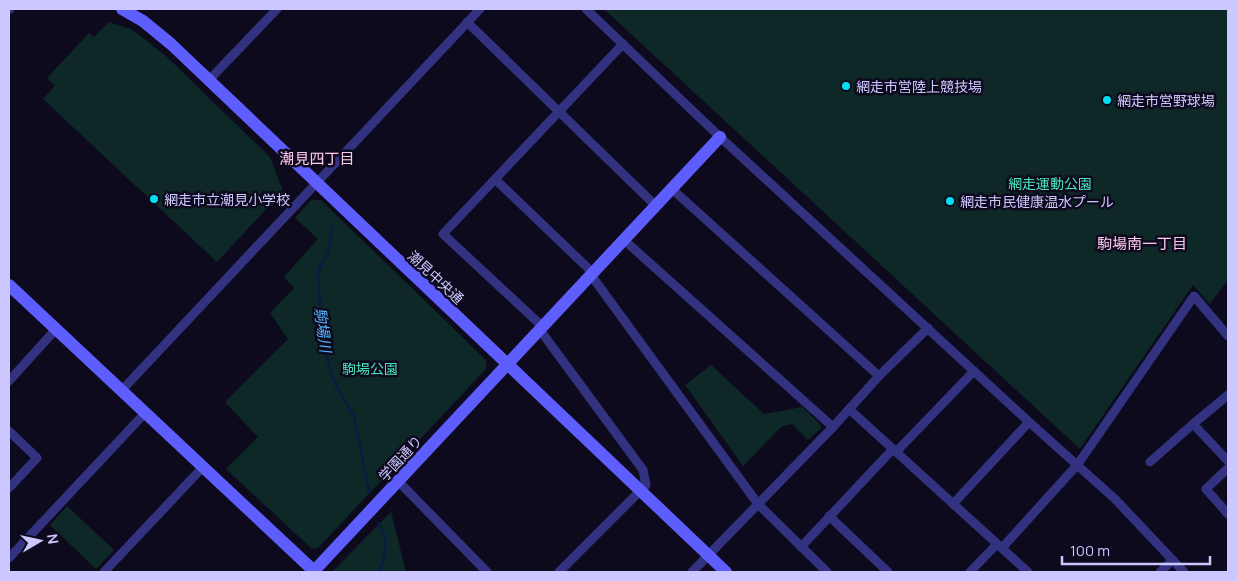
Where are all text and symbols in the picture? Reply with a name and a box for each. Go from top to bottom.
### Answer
place label: 網走市営陸上競技場 [856,77,982,96]
marker: 網走市営陸上競技場 [840,80,852,92]
place label: 網走市営野球場 [1117,91,1215,110]
marker: 網走市営野球場 [1101,94,1113,106]
district label: 潮見四丁目 [279,148,355,169]
park label: 網走運動公園 [1008,174,1092,193]
place label: 網走市立潮見小学校 [164,190,290,209]
place label: 網走市民健康温水プール [960,192,1114,211]
marker: 網走市立潮見小学校 [148,193,160,205]
marker: 網走市民健康温水プール [944,195,956,207]
district label: 駒場南一丁目 [1097,233,1187,254]
street label: 潮見中央通 [404,246,468,308]
water label: 駒場川 [309,306,337,356]
park label: 駒場公園 [342,359,398,378]
street label: 学園通り [374,431,426,485]
north arrow [15,516,65,566]
text: N [43,532,64,545]
scale bar [1062,534,1210,566]
text: 100 m [1070,540,1110,561]

